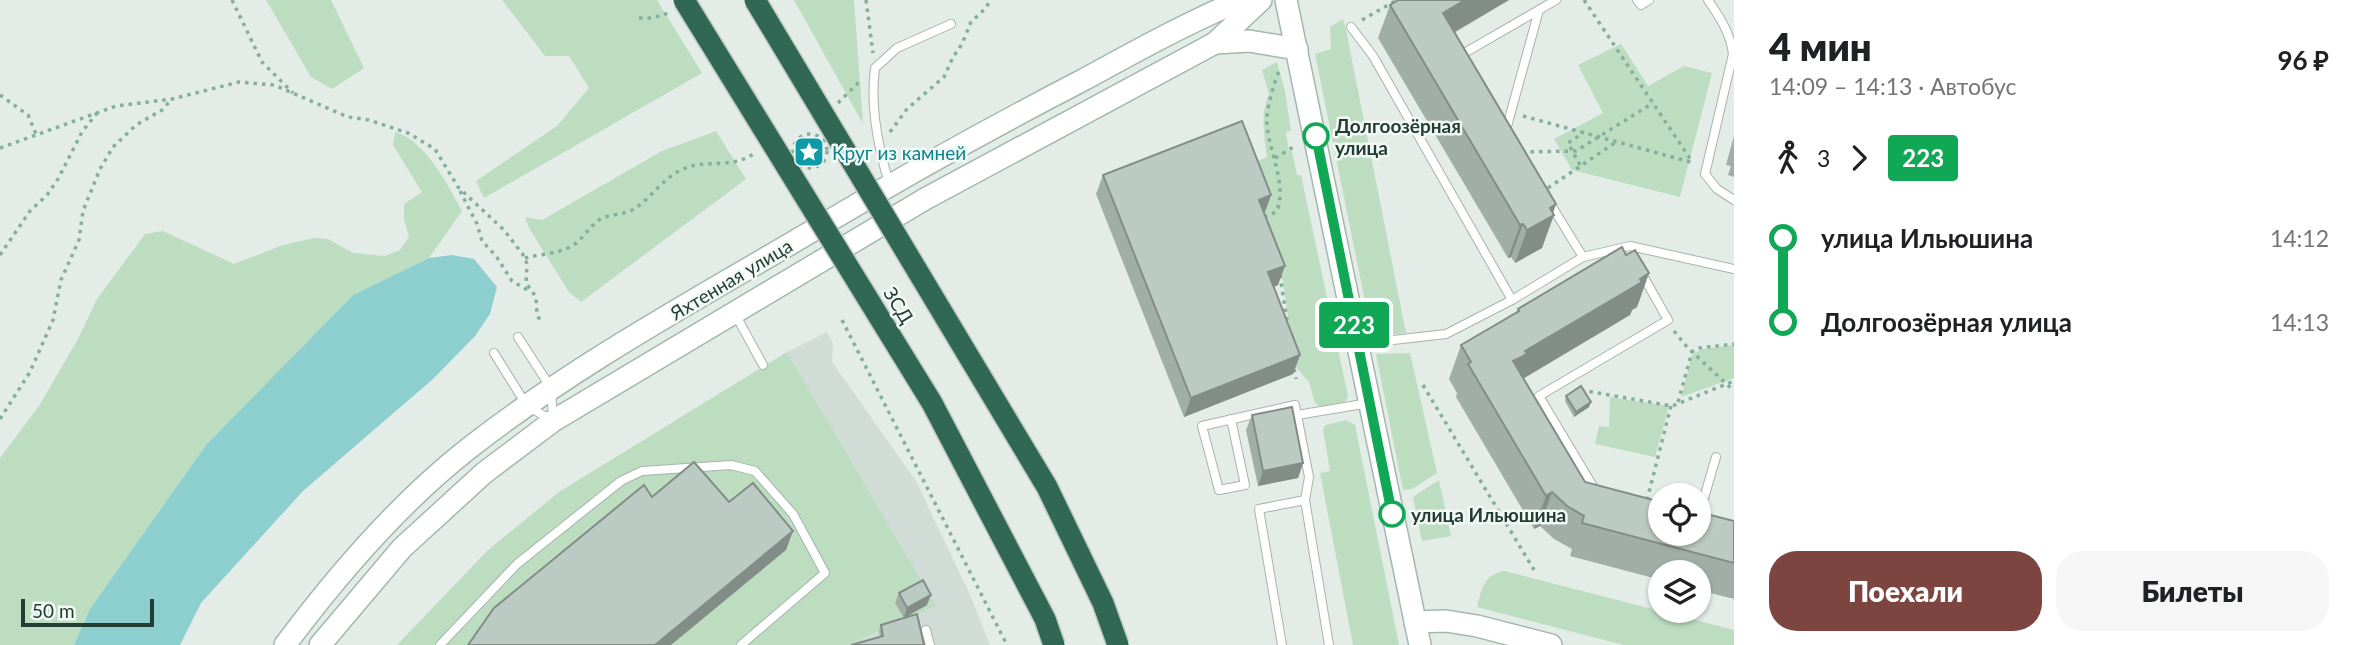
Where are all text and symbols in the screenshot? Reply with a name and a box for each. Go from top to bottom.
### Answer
text: 4 мин [1769,23,1872,69]
text: 96 ₽ [2277,44,2329,76]
text: 14:09 – 14:13 · Автобус [1769,72,2017,100]
place label: Долгоозёрная улица [1335,114,1461,159]
marker: Долгоозёрная улица [1303,123,1329,149]
place icon: Круг из камней [792,135,826,169]
icon: walk [1769,139,1807,177]
icon: forward [1840,139,1878,177]
place label: Круг из камней [832,141,966,164]
text: 223 [1902,143,1944,172]
text: 3 [1817,144,1830,172]
text: улица Ильюшина [1821,222,2033,254]
text: 14:12 [2270,224,2329,252]
street label: Яхтенная улица [665,234,796,325]
street label: ЗСД [879,283,919,327]
line badge: 223 [1314,302,1394,348]
text: Долгоозёрная улица [1821,306,2072,338]
text: 14:13 [2270,308,2329,336]
text: 223 [1333,310,1375,339]
map controls [1648,483,1711,623]
button: locate [1648,483,1711,546]
marker: улица Ильюшина [1379,501,1405,527]
place label: улица Ильюшина [1411,503,1566,526]
button: Поехали [1769,551,2042,631]
button: Билеты [2056,551,2329,631]
button: layers [1648,560,1711,623]
scale bar [21,596,154,628]
text: 50 m [32,599,75,622]

